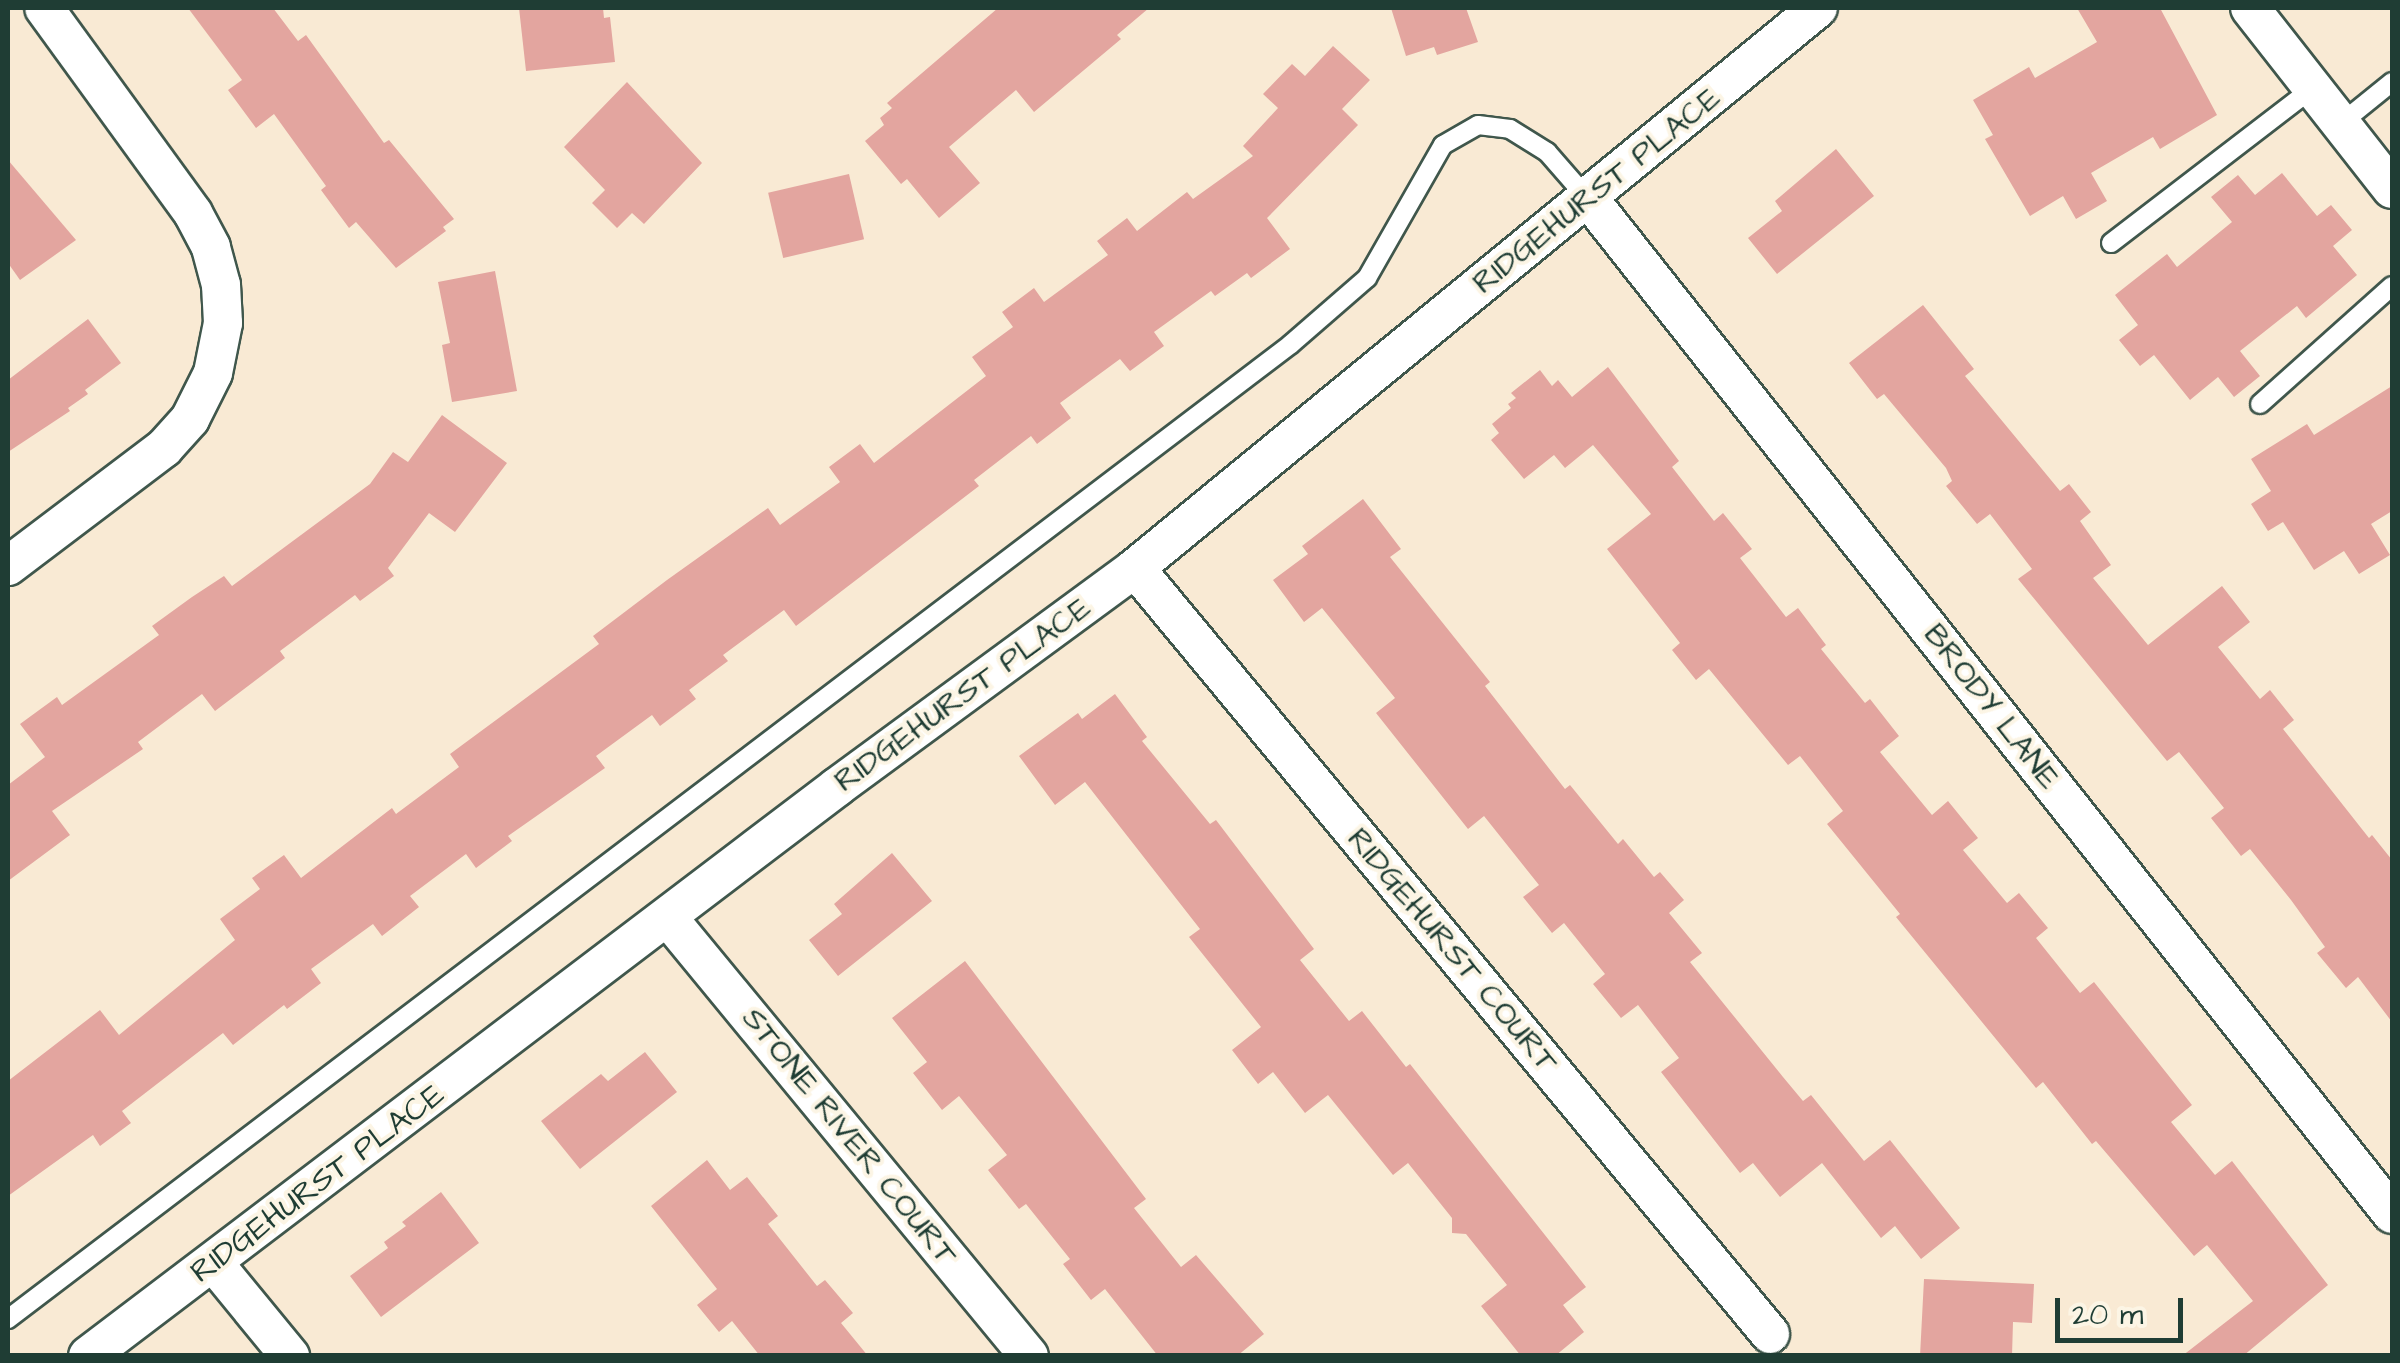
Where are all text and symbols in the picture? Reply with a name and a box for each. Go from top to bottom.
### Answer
street label: RIDGEHURST PLACE [1465,79,1729,303]
street label: RIDGEHURST PLACE [827,589,1099,801]
street label: BRODY LANE [1915,617,2067,797]
street label: RIDGEHURST COURT [1338,821,1566,1081]
street label: STONE RIVER COURT [733,1000,965,1274]
street label: RIDGEHURST PLACE [184,1076,452,1292]
scale bar [2060,1278,2188,1340]
text: 20 m [2072,1294,2143,1336]

